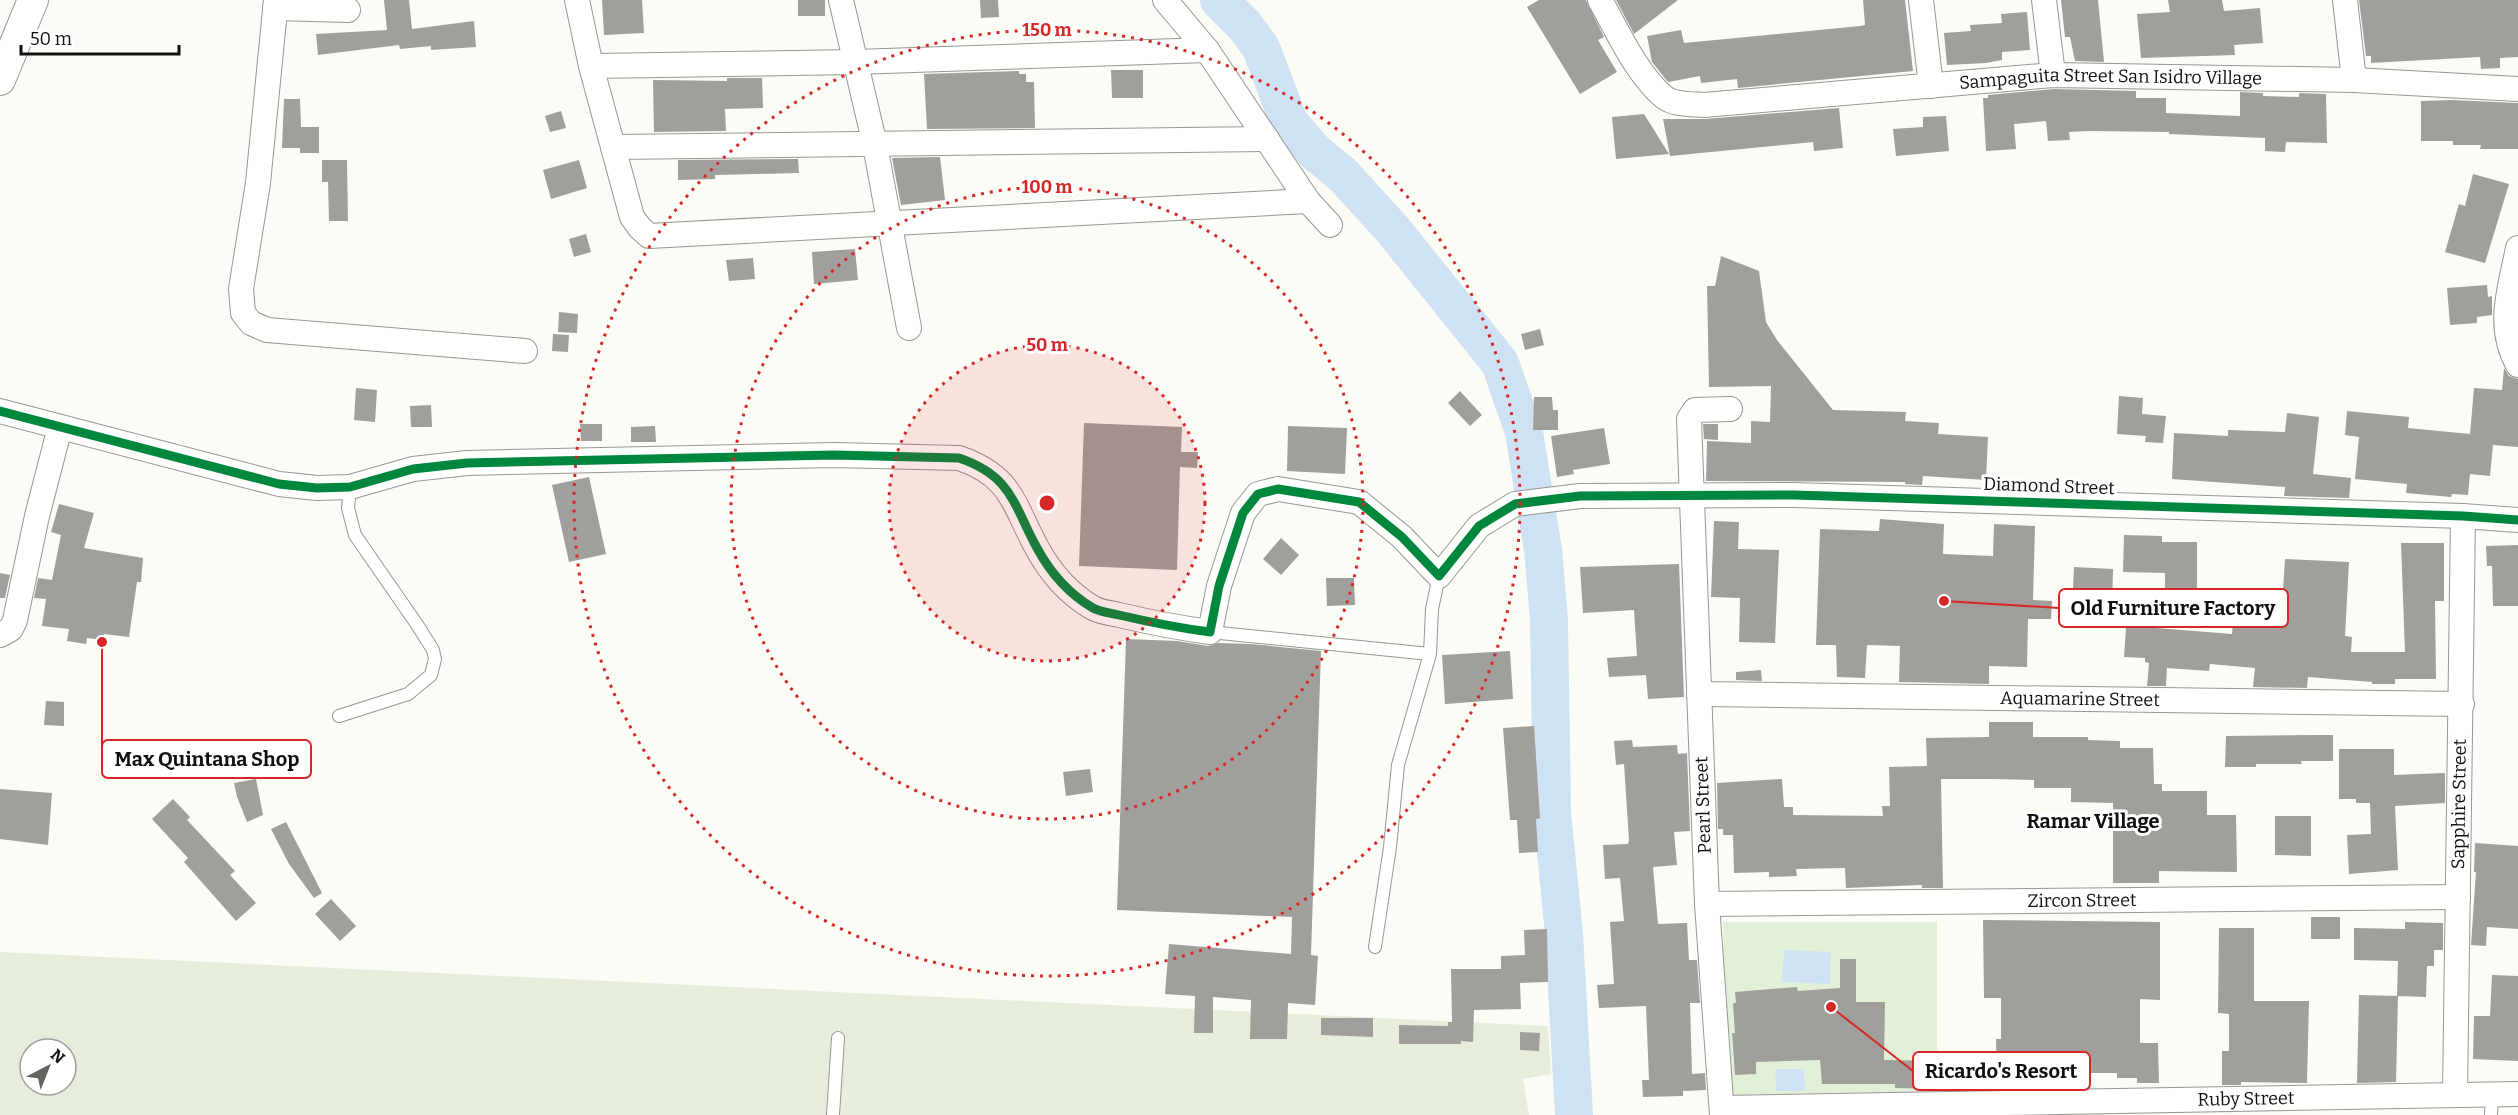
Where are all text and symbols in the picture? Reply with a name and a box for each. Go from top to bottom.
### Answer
scale bar [21,18,178,56]
text: 150 m [1022,19,1072,41]
text: 50 m [30,28,72,50]
street label: Sampaguita Street San Isidro Village [1958,64,2262,94]
text: 100 m [1021,176,1073,198]
text: 50 m [1026,334,1068,356]
street label: Diamond Street [1983,473,2116,499]
centre of rings [1037,493,1057,513]
callout: Old Furniture Factory [2059,589,2288,627]
text: Old Furniture Factory [2071,596,2276,620]
street label: Aquamarine Street [2000,687,2160,711]
street label: Sapphire Street [2447,738,2471,869]
callout: Max Quintana Shop [102,740,311,778]
text: Max Quintana Shop [115,747,299,771]
street label: Pearl Street [1690,755,1716,854]
district label: Ramar Village [2026,809,2160,833]
street label: Zircon Street [2027,889,2137,912]
north arrow [18,1037,78,1097]
text: N [47,1045,69,1067]
callout: Ricardo's Resort [1913,1052,2090,1090]
text: Ricardo's Resort [1925,1059,2077,1083]
street label: Ruby Street [2197,1087,2295,1111]

